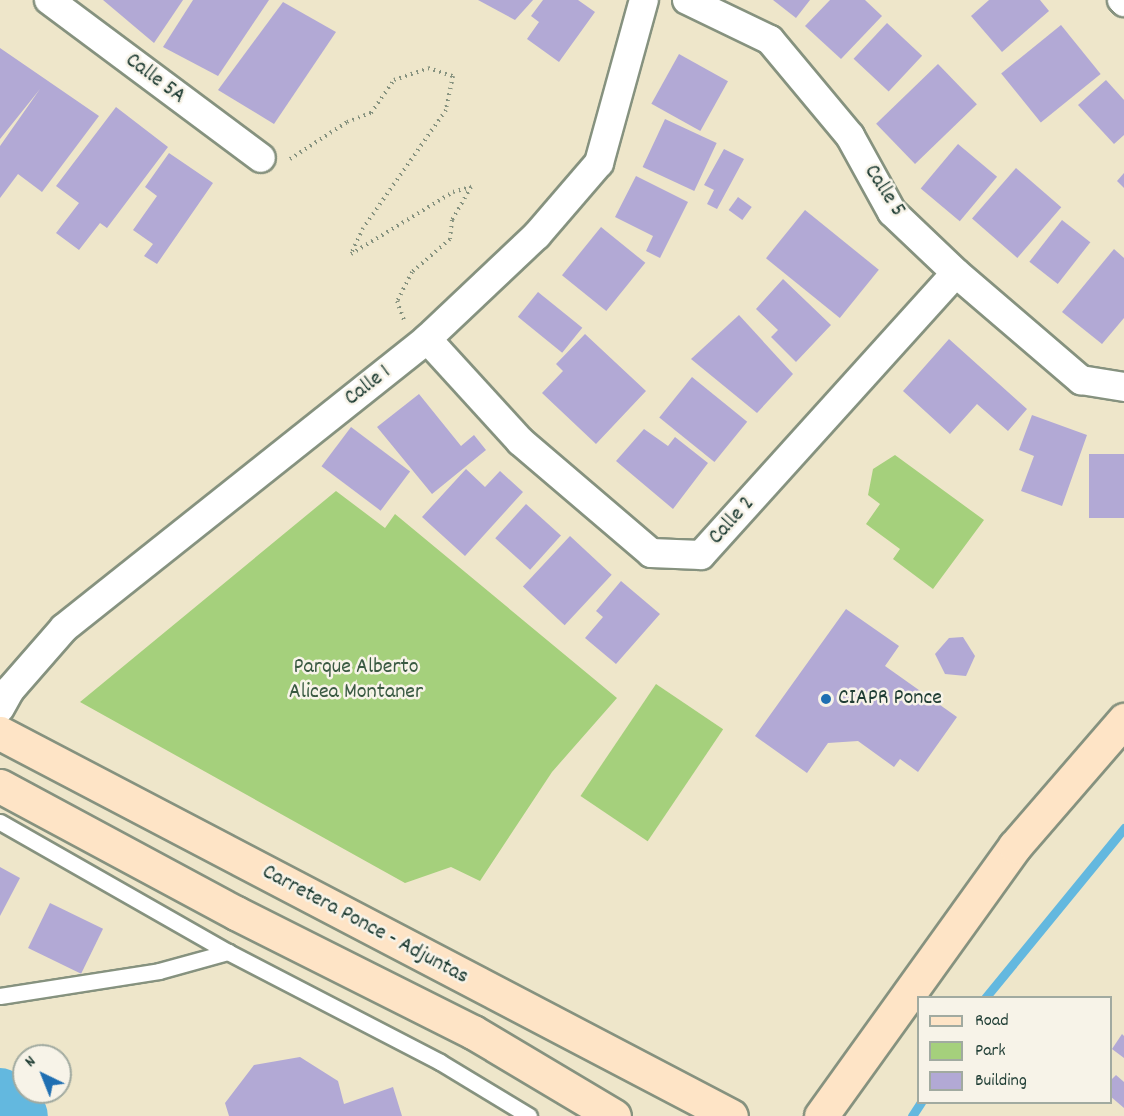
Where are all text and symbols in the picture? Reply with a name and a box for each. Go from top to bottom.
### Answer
street label: Calle 5A [120,48,190,110]
street label: Calle 5 [858,160,910,222]
street label: Calle 1 [340,360,396,412]
street label: Calle 2 [703,491,761,551]
park label: Parque Alberto Alicea Montaner [289,654,423,706]
place label: CIAPR Ponce [838,686,942,712]
marker: CIAPR Ponce [819,692,833,706]
street label: Carretera Ponce - Adjuntas [257,859,473,991]
legend [917,996,1112,1104]
text: Road [975,1009,1009,1034]
text: Park [975,1039,1006,1064]
north arrow [12,1044,72,1104]
text: N [20,1051,41,1073]
text: Building [975,1069,1027,1094]

